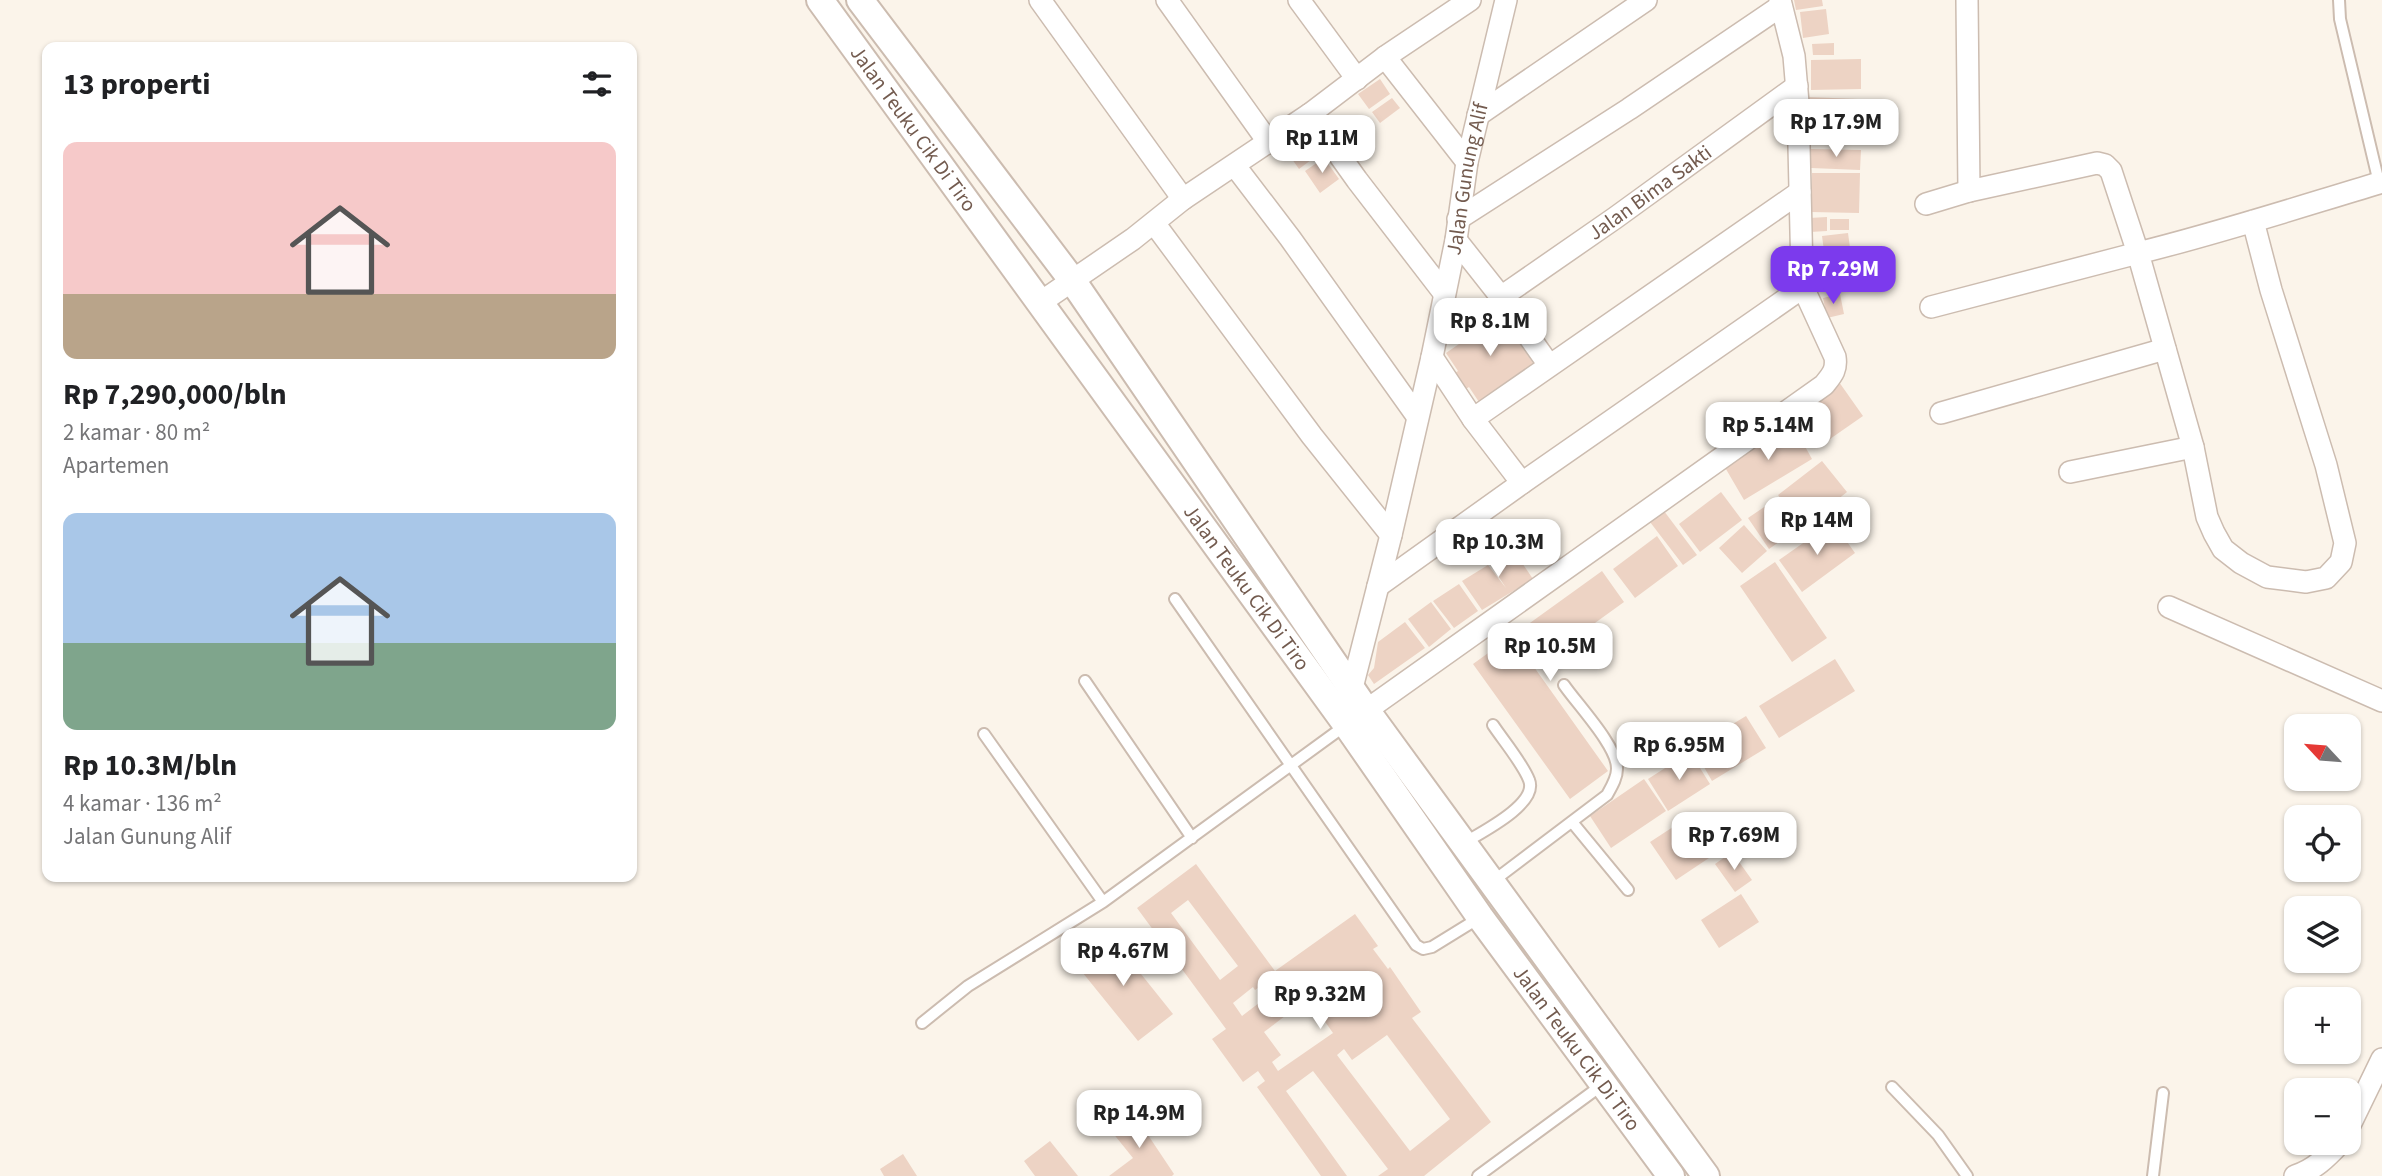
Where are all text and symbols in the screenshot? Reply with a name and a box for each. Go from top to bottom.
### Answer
street label: Jalan Teuku Cik Di Tiro [843,39,984,218]
text: 13 properti [63,63,211,106]
icon: filters [578,65,616,103]
street label: Jalan Gunung Alif [1438,99,1496,258]
pin: Rp 17.9M [1764,100,1908,159]
text: Rp 17.9M [1790,105,1882,138]
pin: Rp 11M [1265,116,1379,175]
text: Rp 11M [1285,121,1359,154]
street label: Jalan Bima Sakti [1582,138,1718,247]
icon: home [277,187,403,313]
pin: Rp 7.29M [1761,246,1905,306]
text: Rp 7.29M [1787,252,1879,285]
pin: Rp 8.1M [1425,298,1555,358]
text: Rp 8.1M [1450,304,1530,337]
text: Rp 7,290,000/bln [63,373,287,416]
pin: Rp 5.14M [1696,402,1840,462]
text: Rp 5.14M [1722,408,1814,441]
text: 2 kamar · 80 m² [63,416,210,449]
text: Apartemen [63,449,169,482]
street label: Jalan Teuku Cik Di Tiro [1176,498,1317,677]
pin: Rp 14M [1760,498,1874,557]
text: Rp 14M [1780,503,1854,536]
pin: Rp 10.3M [1426,520,1570,579]
text: Rp 10.3M [1452,525,1544,558]
icon: home [277,558,403,684]
pin: Rp 10.5M [1478,624,1622,683]
text: Rp 10.5M [1504,629,1596,662]
north arrow [2284,714,2361,791]
map controls [2284,714,2361,1155]
pin: Rp 6.95M [1607,722,1751,782]
text: Rp 6.95M [1633,728,1725,761]
text: Rp 10.3M/bln [63,744,237,787]
text: 4 kamar · 136 m² [63,787,222,820]
button: locate [2284,805,2361,882]
pin: Rp 7.69M [1662,812,1806,872]
text: Rp 7.69M [1688,818,1780,851]
text: Jalan Gunung Alif [63,820,232,853]
button: layers [2284,896,2361,973]
pin: Rp 4.67M [1051,928,1195,988]
text: Rp 4.67M [1077,934,1169,967]
street label: Jalan Teuku Cik Di Tiro [1506,959,1648,1137]
pin: Rp 9.32M [1248,972,1392,1031]
text: Rp 9.32M [1274,977,1366,1010]
button: + [2284,987,2361,1064]
button: − [2284,1078,2361,1155]
pin: Rp 14.9M [1067,1090,1211,1150]
text: Rp 14.9M [1093,1096,1185,1129]

